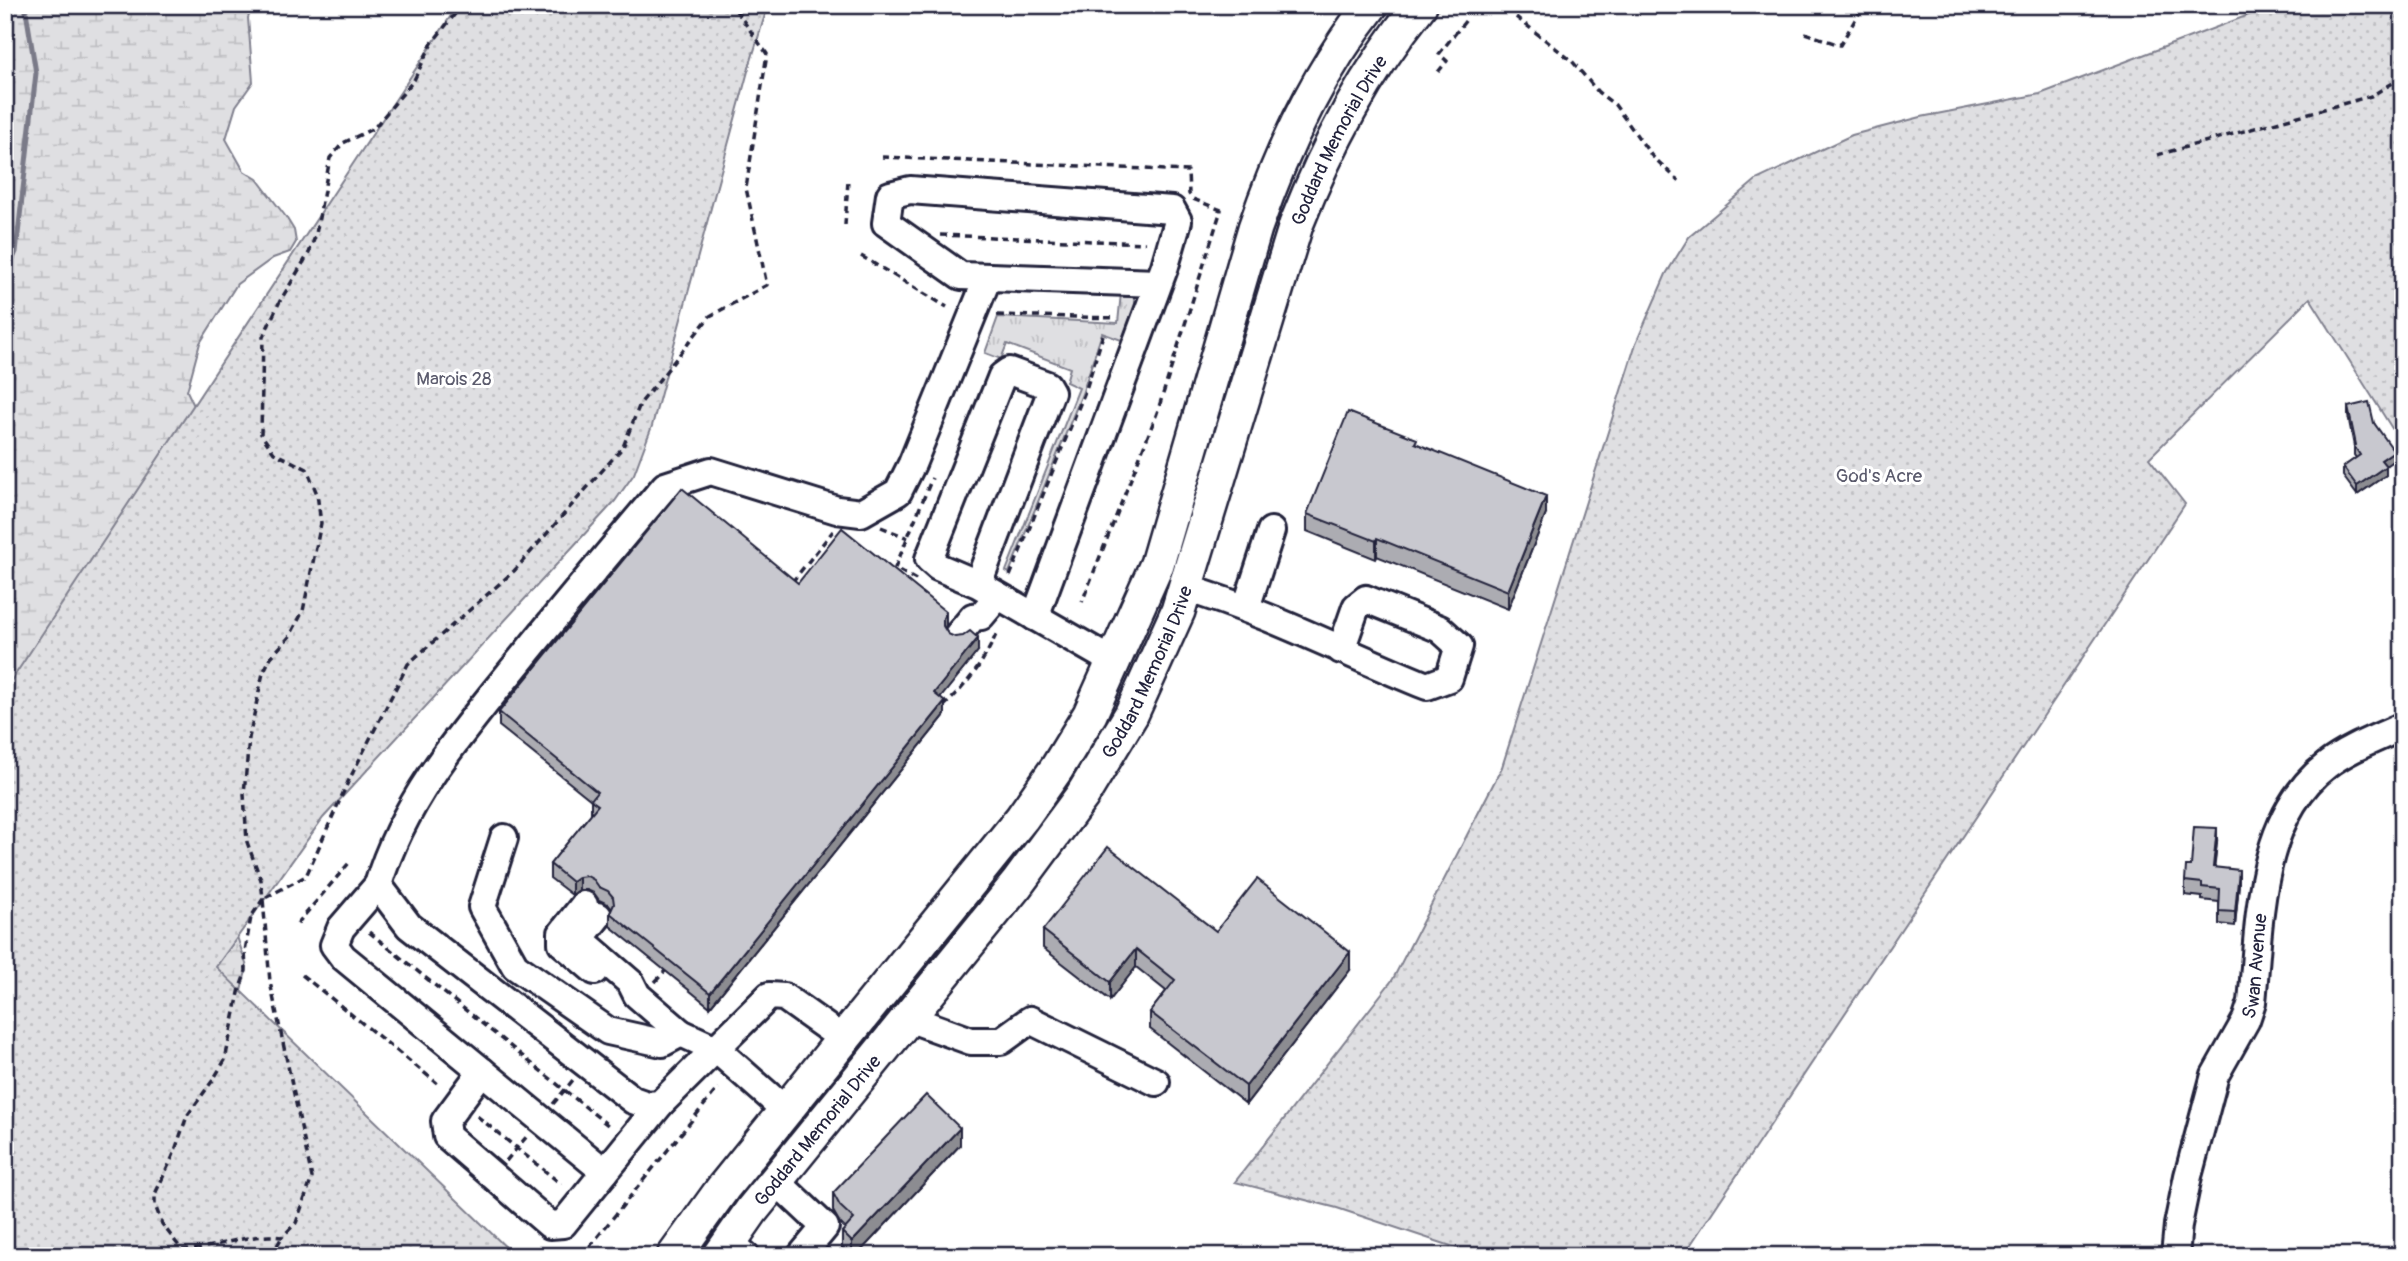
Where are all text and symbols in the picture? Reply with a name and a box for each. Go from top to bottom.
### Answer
street label: Goddard Memorial Drive [1286,50,1393,229]
park label: Marois 28 [416,367,492,391]
park label: God's Acre [1836,464,1923,488]
street label: Goddard Memorial Drive [1097,582,1198,763]
street label: Swan Avenue [2236,912,2273,1022]
street label: Goddard Memorial Drive [749,1050,887,1211]

